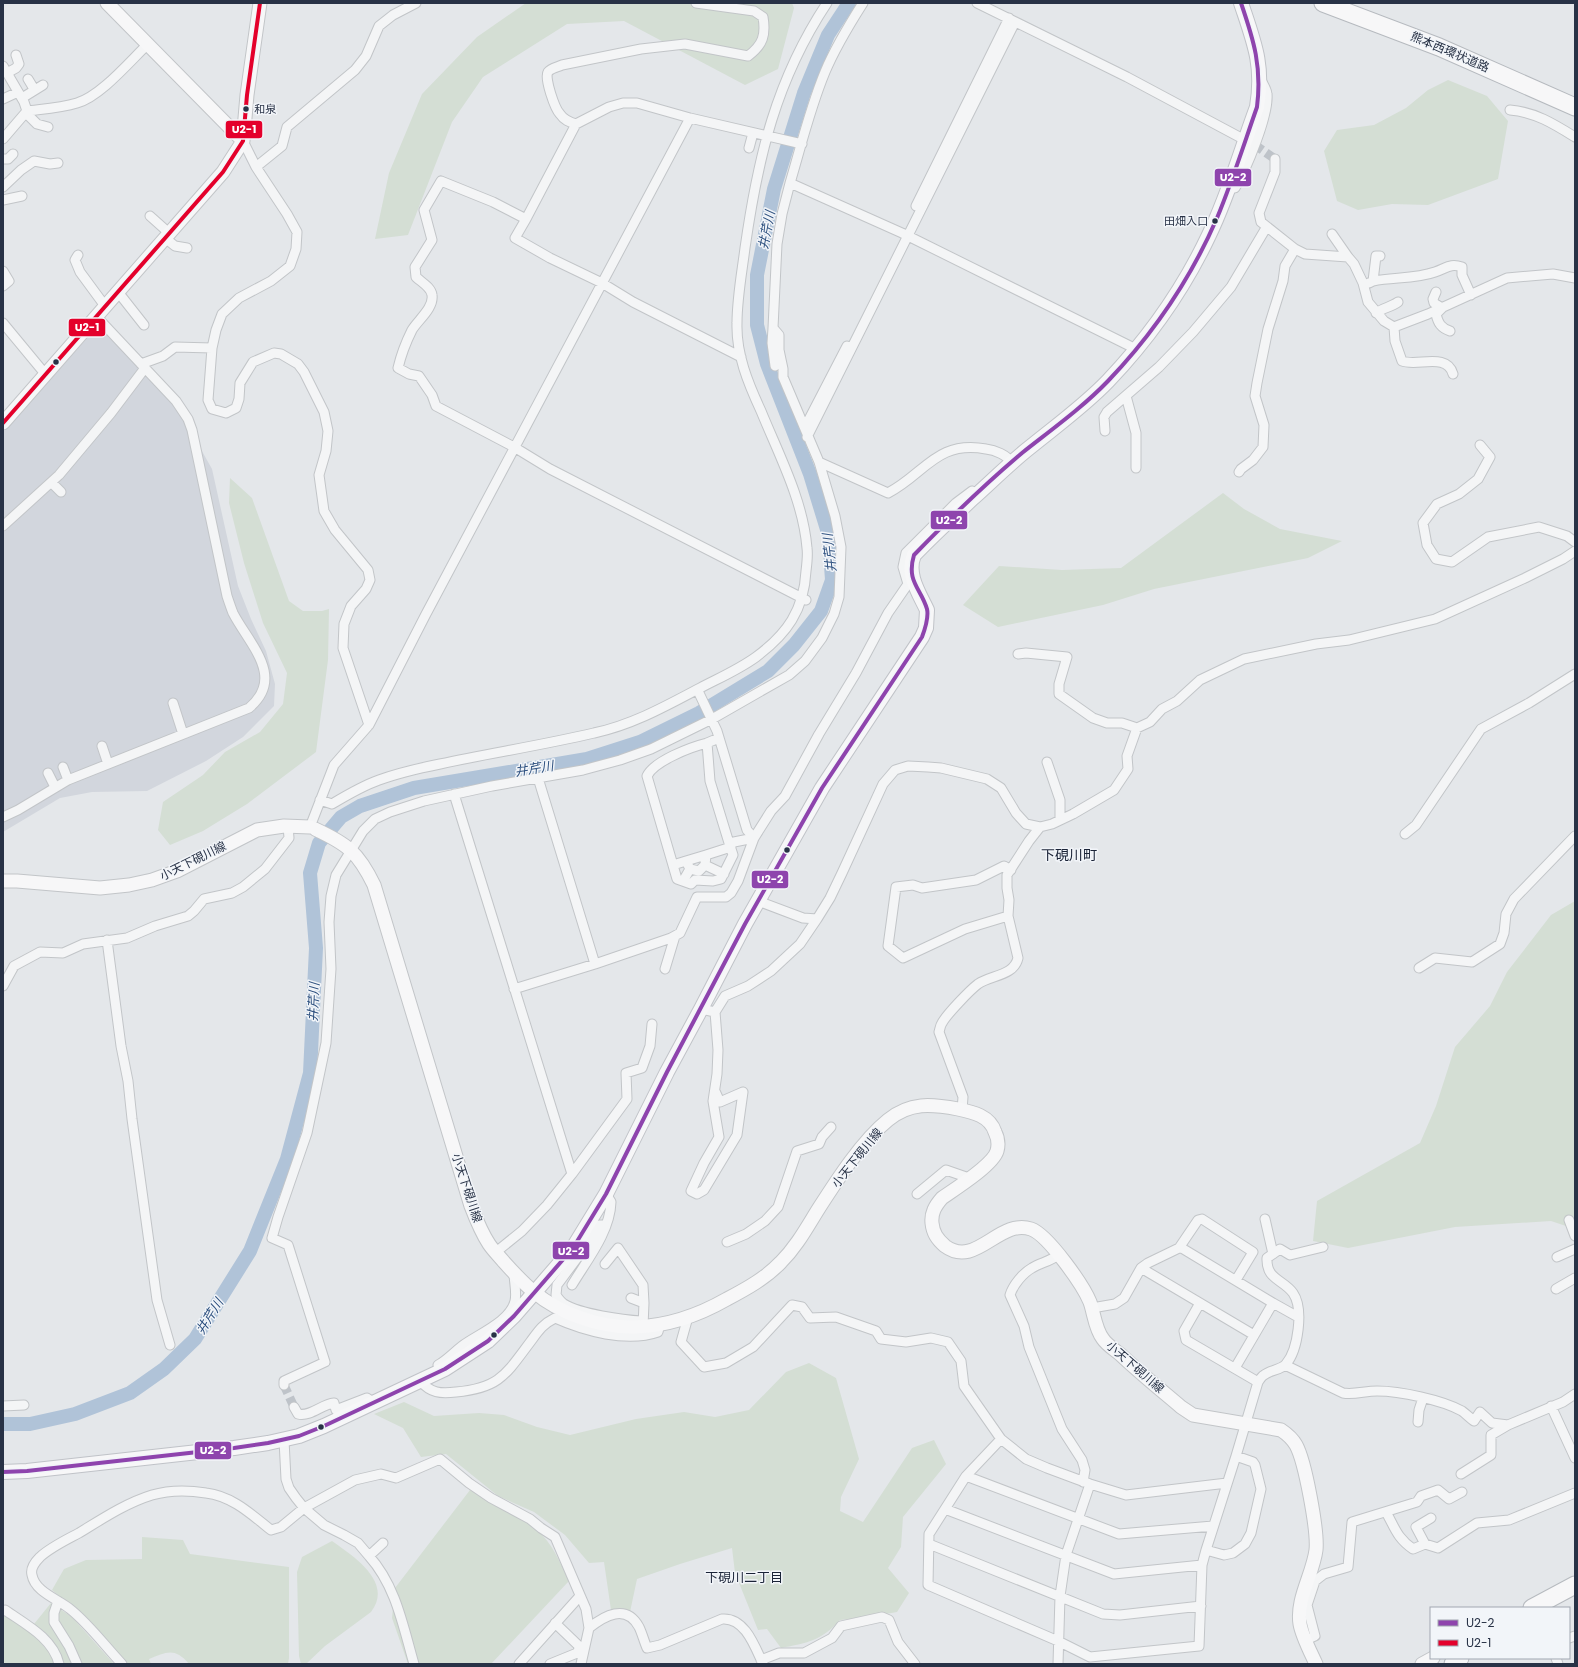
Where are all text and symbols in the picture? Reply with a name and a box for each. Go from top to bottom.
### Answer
street label: 熊本西環状道路 [1408,27,1492,76]
place label: 和泉 [254,101,277,117]
marker: 和泉 [241,104,251,114]
line badge: U2-1 [225,120,263,139]
text: U2-1 [232,121,256,137]
line badge: U2-2 [1214,168,1252,187]
text: U2-2 [1220,169,1246,185]
water label: 井芹川 [753,207,780,251]
place label: 田畑入口 [1164,213,1208,229]
marker: 田畑入口 [1210,216,1220,226]
line badge: U2-1 [68,318,106,337]
text: U2-1 [75,319,99,335]
unlabelled marker [51,357,61,367]
line badge: U2-2 [930,510,968,530]
text: U2-2 [936,512,962,528]
water label: 井芹川 [818,531,841,573]
water label: 井芹川 [513,756,557,781]
street label: 小天下硯川線 [157,837,229,884]
unlabelled marker [782,845,792,855]
district label: 下硯川町 [1041,845,1097,865]
line badge: U2-2 [751,870,789,889]
text: U2-2 [757,871,783,887]
water label: 井芹川 [303,980,324,1022]
street label: 小天下硯川線 [827,1124,886,1191]
street label: 小天下硯川線 [448,1151,487,1225]
line badge: U2-2 [552,1241,590,1260]
text: U2-2 [558,1243,584,1259]
water label: 井芹川 [191,1293,229,1338]
unlabelled marker [489,1330,499,1340]
street label: 小天下硯川線 [1103,1337,1168,1397]
unlabelled marker [316,1422,326,1432]
line badge: U2-2 [194,1441,232,1460]
text: U2-2 [200,1442,226,1458]
district label: 下硯川二丁目 [705,1568,783,1587]
legend [1430,1607,1570,1659]
text: U2-2 [1466,1614,1495,1631]
text: U2-1 [1466,1634,1491,1651]

